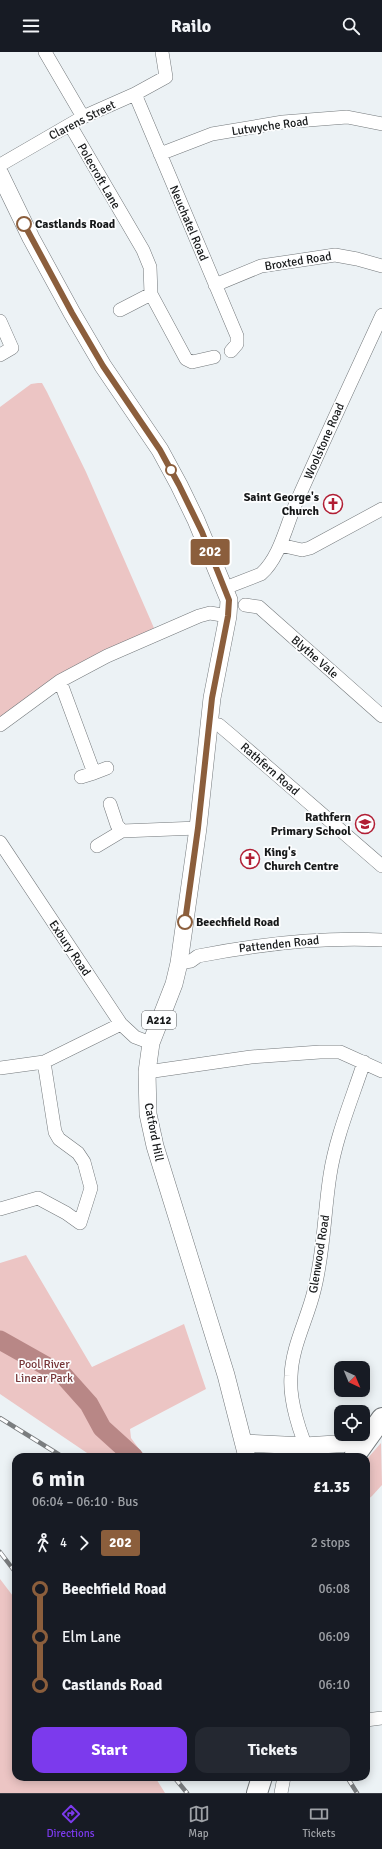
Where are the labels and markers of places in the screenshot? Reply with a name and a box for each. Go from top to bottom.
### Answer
marker: Castlands Road [16,216,32,232]
place label: Castlands Road [35,217,116,232]
unlabelled marker [165,464,177,476]
place label: Saint George's Church [244,490,320,519]
church icon: Saint George's Church [322,493,344,515]
place label: Rathfern Primary School [271,810,351,839]
school or university icon: Rathfern Primary School [354,813,376,835]
place label: King's Church Centre [264,845,339,874]
church icon: King's Church Centre [239,848,261,870]
marker: Beechfield Road [177,914,193,930]
place label: Beechfield Road [196,915,280,930]

